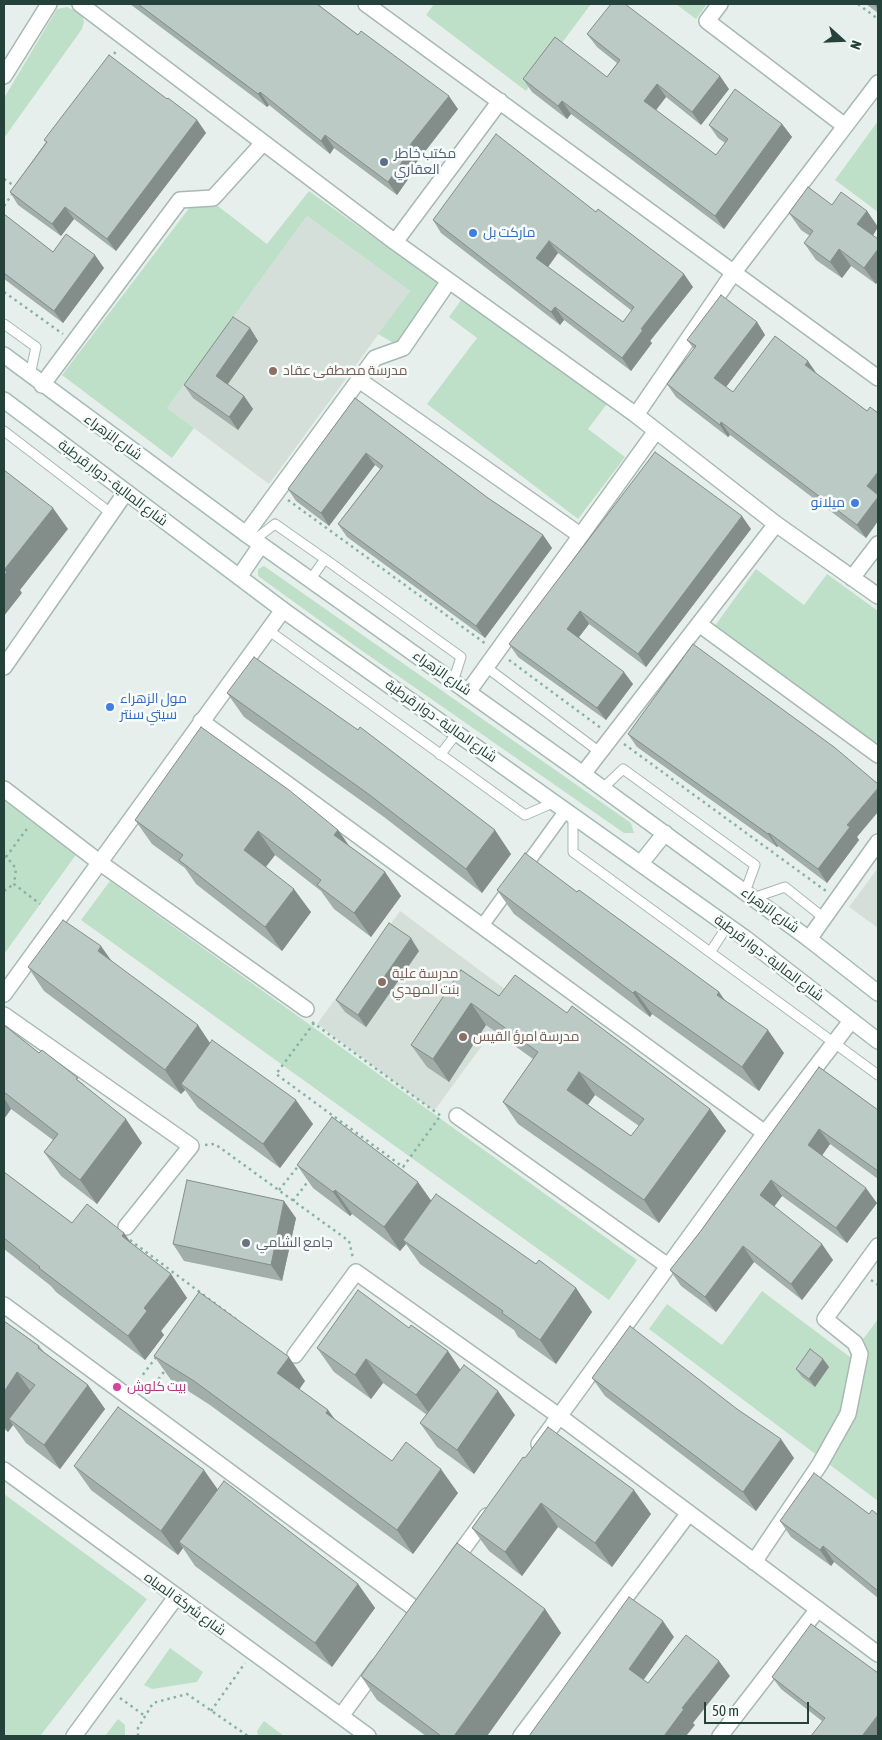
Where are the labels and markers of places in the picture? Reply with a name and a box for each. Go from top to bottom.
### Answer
place label: مكتب خاطر العقاري [394,146,456,178]
marker: مكتب خاطر العقاري [378,156,390,168]
place label: ماركت بل [483,225,535,241]
marker: ماركت بل [467,227,479,239]
place label: مدرسة مصطفى عقاد [283,363,408,379]
marker: مدرسة مصطفى عقاد [267,365,279,377]
place label: ميلانو [811,495,845,511]
marker: ميلانو [849,497,861,509]
place label: مول الزهراء سيتي سنتر [120,691,187,724]
marker: مول الزهراء سيتي سنتر [104,701,116,713]
place label: مدرسة علية بنت المهدي [392,966,460,999]
marker: مدرسة علية بنت المهدي [376,976,388,988]
place label: مدرسة امرؤ القيس [473,1029,579,1045]
marker: مدرسة امرؤ القيس [457,1031,469,1043]
place label: جامع الشامي [256,1235,333,1251]
marker: جامع الشامي [240,1237,252,1249]
place label: بيت كلوش [127,1379,186,1395]
marker: بيت كلوش [111,1381,123,1393]

